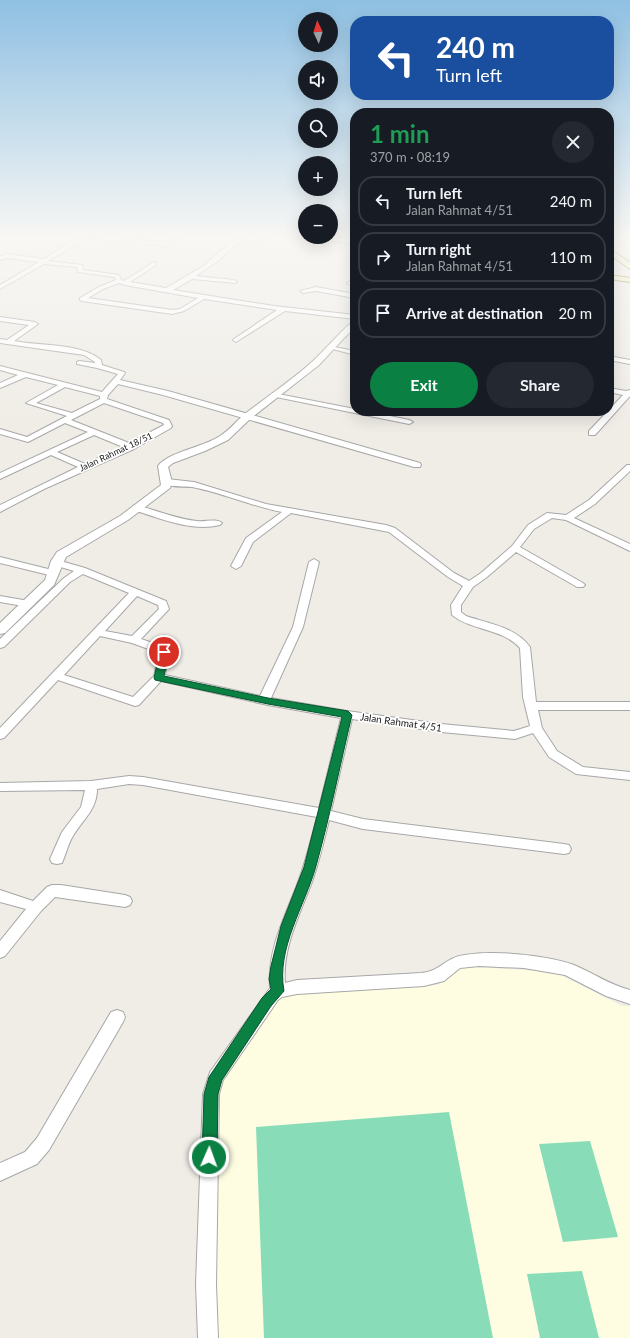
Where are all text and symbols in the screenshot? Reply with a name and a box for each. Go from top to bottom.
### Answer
north arrow [298,12,338,52]
map controls [298,12,338,244]
text: 240 m [436,30,515,64]
icon: left [370,32,422,84]
button: sound [298,60,338,100]
text: Turn left [436,64,502,86]
button: search [298,108,338,148]
text: 1 min [370,119,430,148]
button: close [552,121,594,163]
text: 370 m · 08:19 [370,149,450,165]
button: + [298,156,338,196]
text: Turn left [406,184,462,202]
icon: left [372,190,394,212]
text: 240 m [550,192,592,210]
text: Jalan Rahmat 4/51 [406,202,513,218]
button: − [298,204,338,244]
text: Turn right [406,240,471,258]
icon: right [372,246,394,268]
text: 110 m [550,248,592,266]
text: Jalan Rahmat 4/51 [406,258,513,274]
icon: arrive [372,302,394,324]
text: Arrive at destination [406,304,543,322]
text: 20 m [558,304,592,322]
button: Exit [370,362,478,408]
button: Share [486,362,594,408]
street label: Jalan Rahmat 18/51 [77,430,154,473]
pin [147,635,181,669]
icon: arrive [153,641,175,663]
street label: Jalan Rahmat 4/51 [359,710,443,734]
position arrow [188,1136,230,1178]

